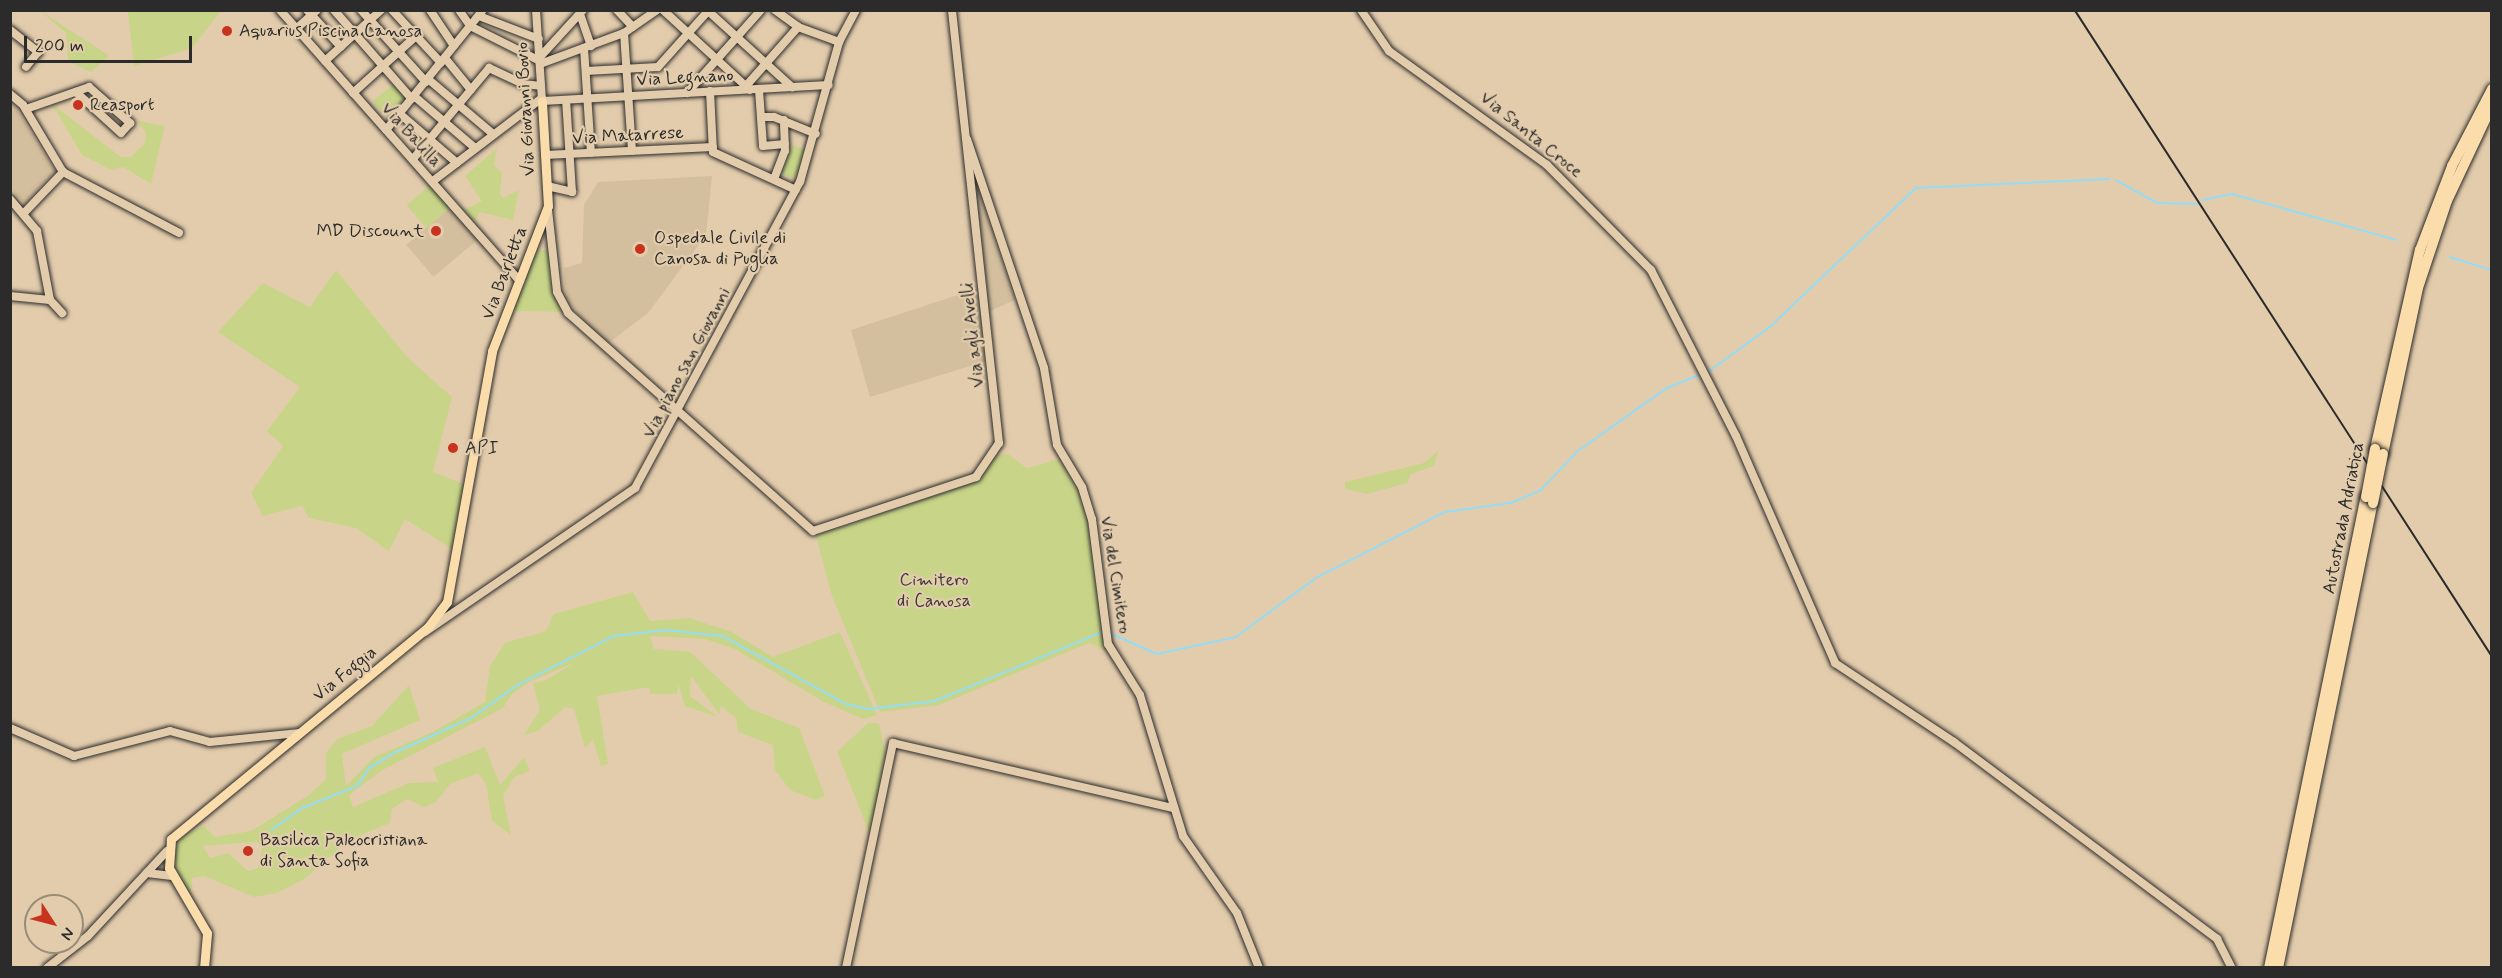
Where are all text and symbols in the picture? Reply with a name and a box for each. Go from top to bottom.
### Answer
place label: Aquarius Piscina Canosa [239,20,422,42]
scale bar [27,24,195,62]
marker: Aquarius Piscina Canosa [220,24,234,38]
text: 200 m [35,34,84,58]
street label: Via Giovanni Bovio [512,42,540,176]
street label: Via Legnano [636,65,734,91]
street label: Via Santa Croce [1476,88,1586,182]
place label: Reasport [90,94,155,116]
marker: Reasport [71,98,85,112]
street label: Via Balilla [377,99,445,171]
street label: Via Matarrese [573,122,683,150]
place label: MD Discount [327,220,424,242]
marker: MD Discount [429,224,443,238]
street label: Via Barletta [478,224,532,322]
place label: Ospedale Civile di Canosa di Puglia [654,228,788,270]
marker: Ospedale Civile di Canosa di Puglia [631,240,649,258]
street label: Via agli Avelli [957,282,989,388]
street label: Via piano san Giovanni [639,285,735,441]
place label: API [465,437,498,459]
street label: Autostrada Adriatica [2318,439,2370,597]
marker: API [446,441,460,455]
street label: Via del Cimitero [1095,512,1135,638]
park label: Cimitero di Canosa [897,570,971,612]
street label: Via Foggia [307,641,383,707]
place label: Basilica Paleocristiana di Santa Sofia [260,830,428,872]
marker: Basilica Paleocristiana di Santa Sofia [241,844,255,858]
north arrow [24,894,84,954]
text: N [56,923,79,944]

